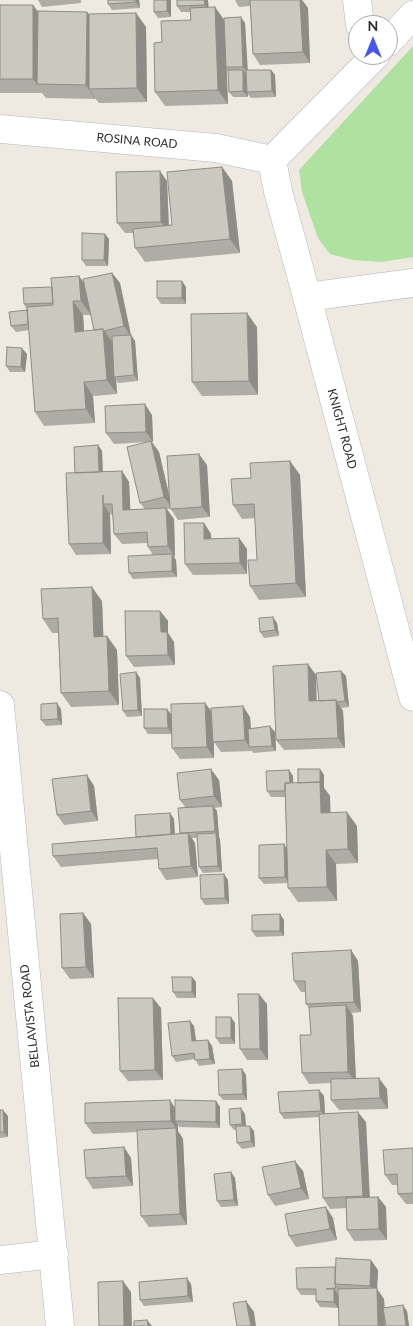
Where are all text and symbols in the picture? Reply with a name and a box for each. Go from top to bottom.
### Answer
north arrow [348,15,398,65]
text: N [368,17,378,34]
street label: ROSINA ROAD [96,130,178,152]
street label: KNIGHT ROAD [324,387,360,471]
street label: BELLAVISTA ROAD [17,964,43,1068]

